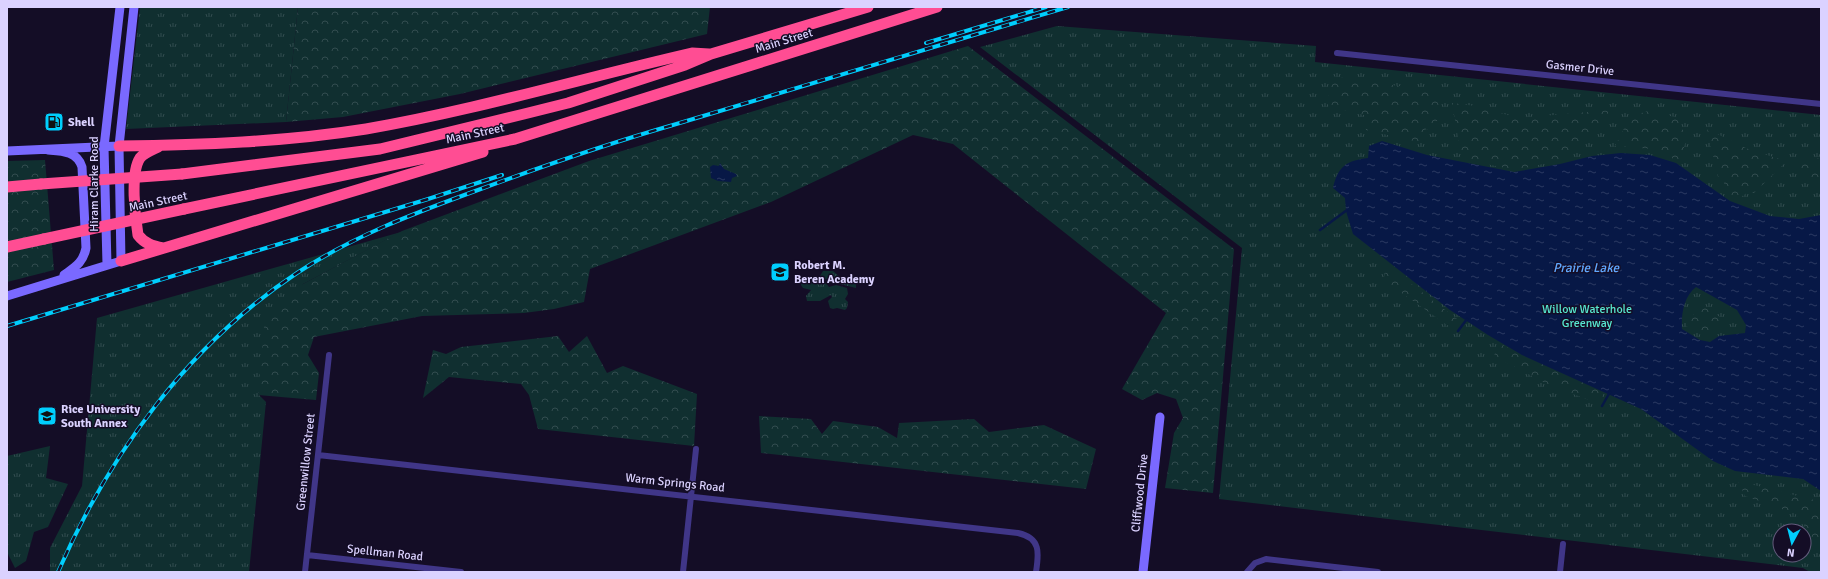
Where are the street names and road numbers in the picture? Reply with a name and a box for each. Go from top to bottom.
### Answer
street label: Main Street [753,25,815,57]
street label: Gasmer Drive [1545,57,1615,79]
street label: Main Street [444,120,506,148]
street label: Hiram Clarke Road [87,136,102,232]
street label: Main Street [127,188,189,216]
street label: Greenwillow Street [293,413,319,511]
street label: Cliffwood Drive [1128,453,1152,533]
street label: Warm Springs Road [625,470,725,496]
street label: Spellman Road [346,542,424,564]

